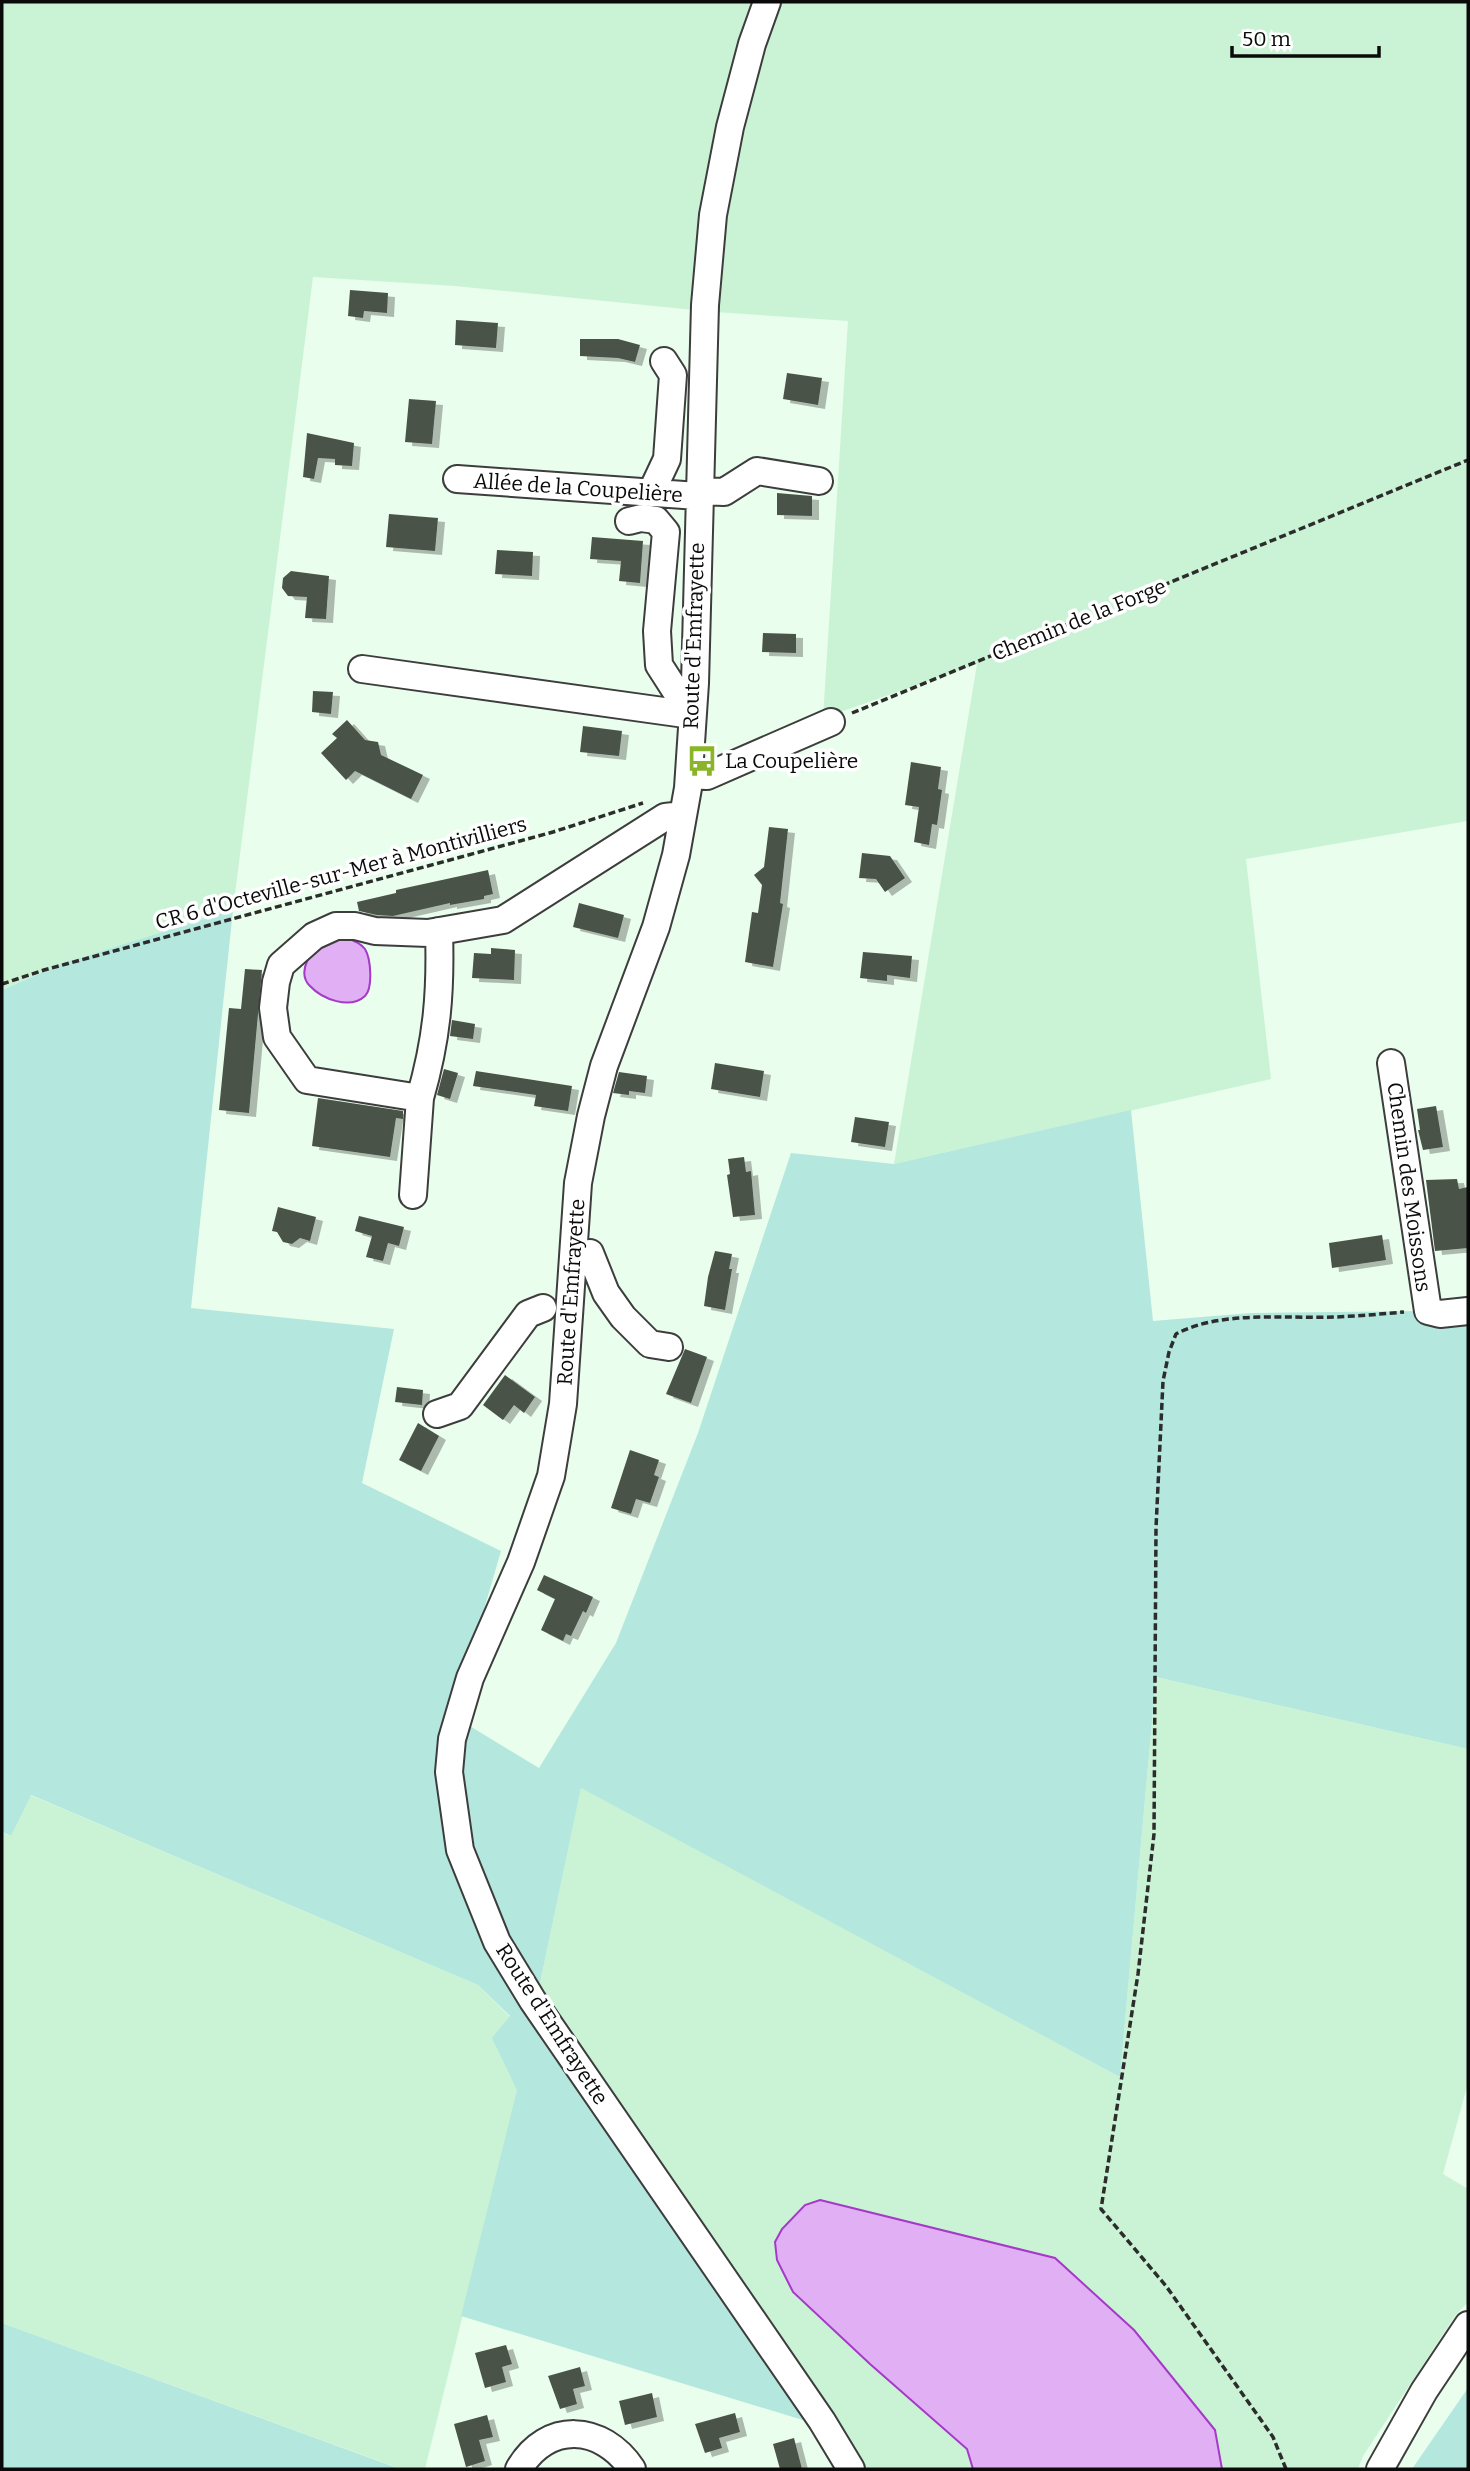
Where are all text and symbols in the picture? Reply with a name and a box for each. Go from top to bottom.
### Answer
scale bar [1232,14,1379,58]
text: 50 m [1242,26,1291,52]
street label: Allée de la Coupelière [473,468,683,508]
street label: Route d'Emfrayette [678,542,710,730]
street label: Chemin de la Forge [988,573,1170,667]
bus stop icon: La Coupelière [685,744,719,778]
place label: La Coupelière [725,748,858,774]
street label: CR 6 d'Octeville-sur-Mer à Montivilliers [152,811,530,935]
street label: Chemin des Moissons [1381,1080,1437,1294]
street label: Route d'Emfrayette [552,1198,590,1386]
street label: Route d'Emfrayette [490,1939,614,2109]

